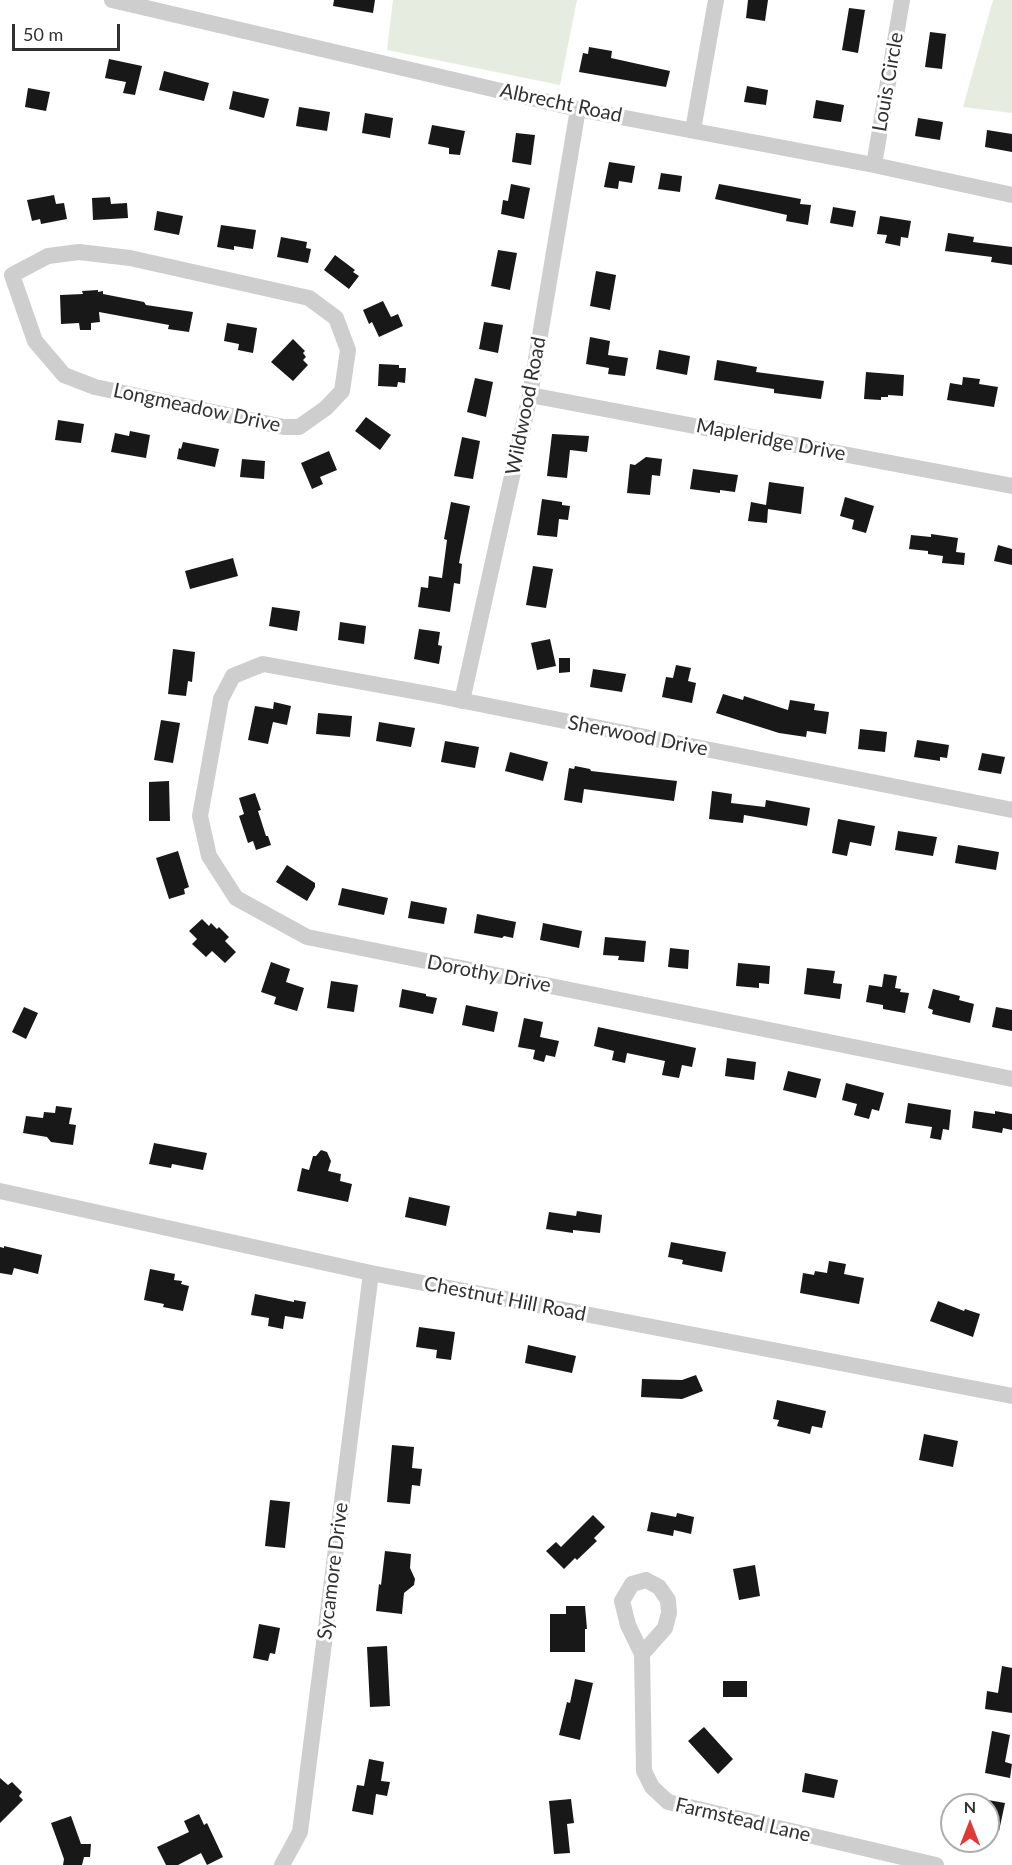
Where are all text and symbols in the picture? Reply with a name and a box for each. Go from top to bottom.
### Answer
scale bar [15,12,123,50]
text: 50 m [23,23,63,45]
street label: Louis Circle [867,30,909,134]
street label: Albrecht Road [498,78,624,128]
street label: Wildwood Road [501,335,551,477]
street label: Longmeadow Drive [111,379,283,437]
street label: Mapleridge Drive [694,414,848,466]
street label: Sherwood Drive [566,711,710,761]
street label: Dorothy Drive [425,950,553,998]
street label: Chestnut Hill Road [422,1272,588,1326]
street label: Sycamore Drive [313,1501,353,1641]
street label: Farmstead Lane [673,1793,813,1847]
north arrow [940,1793,1000,1853]
text: N [964,1797,976,1816]

